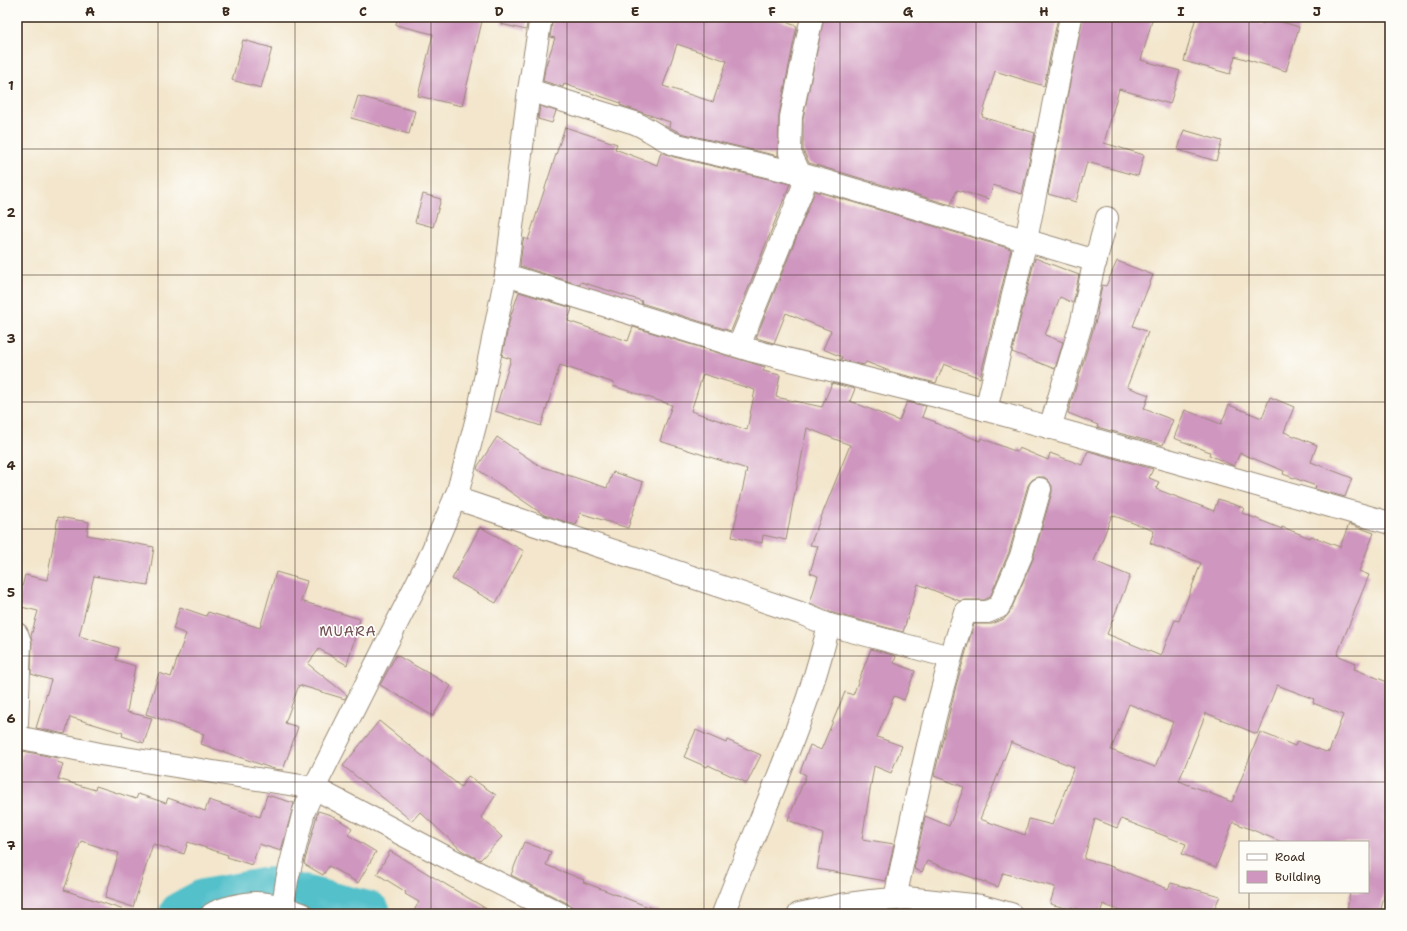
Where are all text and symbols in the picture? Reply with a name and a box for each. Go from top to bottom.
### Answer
text: A [85,3,95,20]
text: B [222,3,230,20]
text: C [359,3,367,20]
text: D [494,3,504,20]
text: E [631,3,640,20]
text: F [768,3,776,20]
text: G [903,3,914,20]
text: H [1039,3,1049,20]
text: I [1177,3,1185,20]
text: J [1313,3,1321,20]
text: 1 [8,77,14,94]
text: 2 [6,204,16,221]
text: 3 [6,330,16,347]
text: 4 [6,457,16,474]
text: 5 [7,584,15,601]
district label: MUARA [319,622,377,640]
text: 6 [6,710,16,727]
text: 7 [6,837,16,854]
legend [1239,841,1369,893]
text: Road [1275,849,1306,865]
text: Building [1275,869,1321,885]

